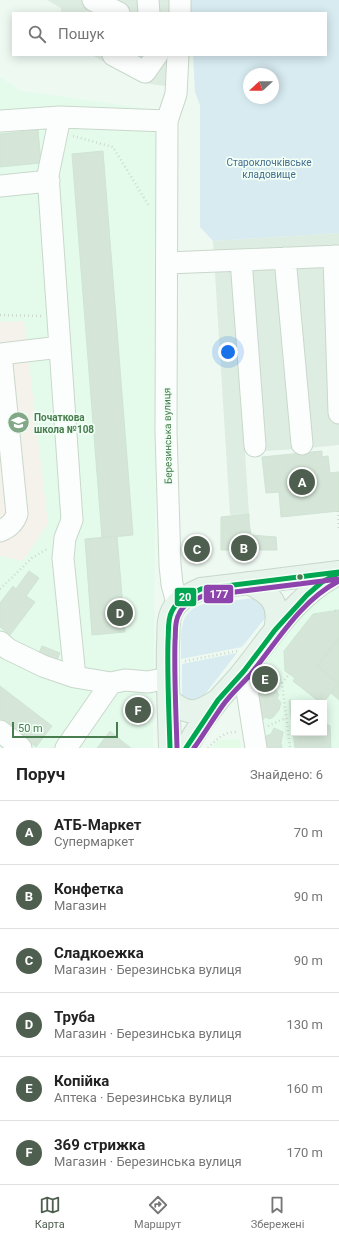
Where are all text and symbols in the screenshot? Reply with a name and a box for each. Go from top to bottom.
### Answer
search box [12,12,327,56]
icon: search [26,23,48,45]
text: Пошук [58,25,105,43]
north arrow [243,68,279,104]
park label: Староклочківське кладовище [226,157,312,180]
your location [218,342,238,362]
street label: Березинська вулиця [161,388,174,484]
school or university icon: Початкова школа №108 [5,410,31,436]
place label: Початкова школа №108 [34,412,94,435]
pin: A [289,467,315,497]
pin: B [231,533,257,563]
pin: C [184,534,210,564]
unlabelled marker [295,572,305,582]
line badge: 177 [203,584,234,604]
line badge: 20 [174,587,197,607]
text: 177 [210,588,228,601]
text: 20 [179,591,191,604]
pin: D [107,598,133,628]
pin: E [252,664,278,694]
pin: F [125,695,151,725]
map controls [291,700,327,736]
button: layers [291,700,327,736]
scale bar [12,720,118,739]
text: 50 m [18,722,43,735]
text: Поруч [16,764,65,784]
text: Знайдено: 6 [250,767,323,782]
text: АТБ-Маркет [54,816,141,834]
text: A [25,825,33,840]
text: 70 m [294,825,323,840]
text: Супермаркет [54,834,134,849]
text: Конфетка [54,880,124,898]
text: B [25,889,33,904]
text: 90 m [294,889,323,904]
text: Магазин [54,898,107,913]
text: Сладкоежка [54,944,144,962]
text: C [25,953,33,968]
text: 90 m [294,953,323,968]
text: Магазин · Березинська вулиця [54,962,242,977]
text: Труба [54,1008,95,1026]
text: D [25,1017,33,1032]
text: 130 m [286,1017,323,1032]
text: Магазин · Березинська вулиця [54,1026,242,1041]
text: Копійка [54,1072,109,1090]
text: E [25,1081,33,1096]
text: 160 m [286,1081,323,1096]
text: Аптека · Березинська вулиця [54,1090,232,1105]
text: 369 стрижка [54,1136,145,1154]
text: F [25,1145,33,1160]
text: 170 m [286,1145,323,1160]
text: Магазин · Березинська вулиця [54,1154,242,1169]
tab: Карта [35,1194,65,1231]
tab: Маршрут [134,1194,181,1231]
tab: Збережені [251,1194,304,1231]

